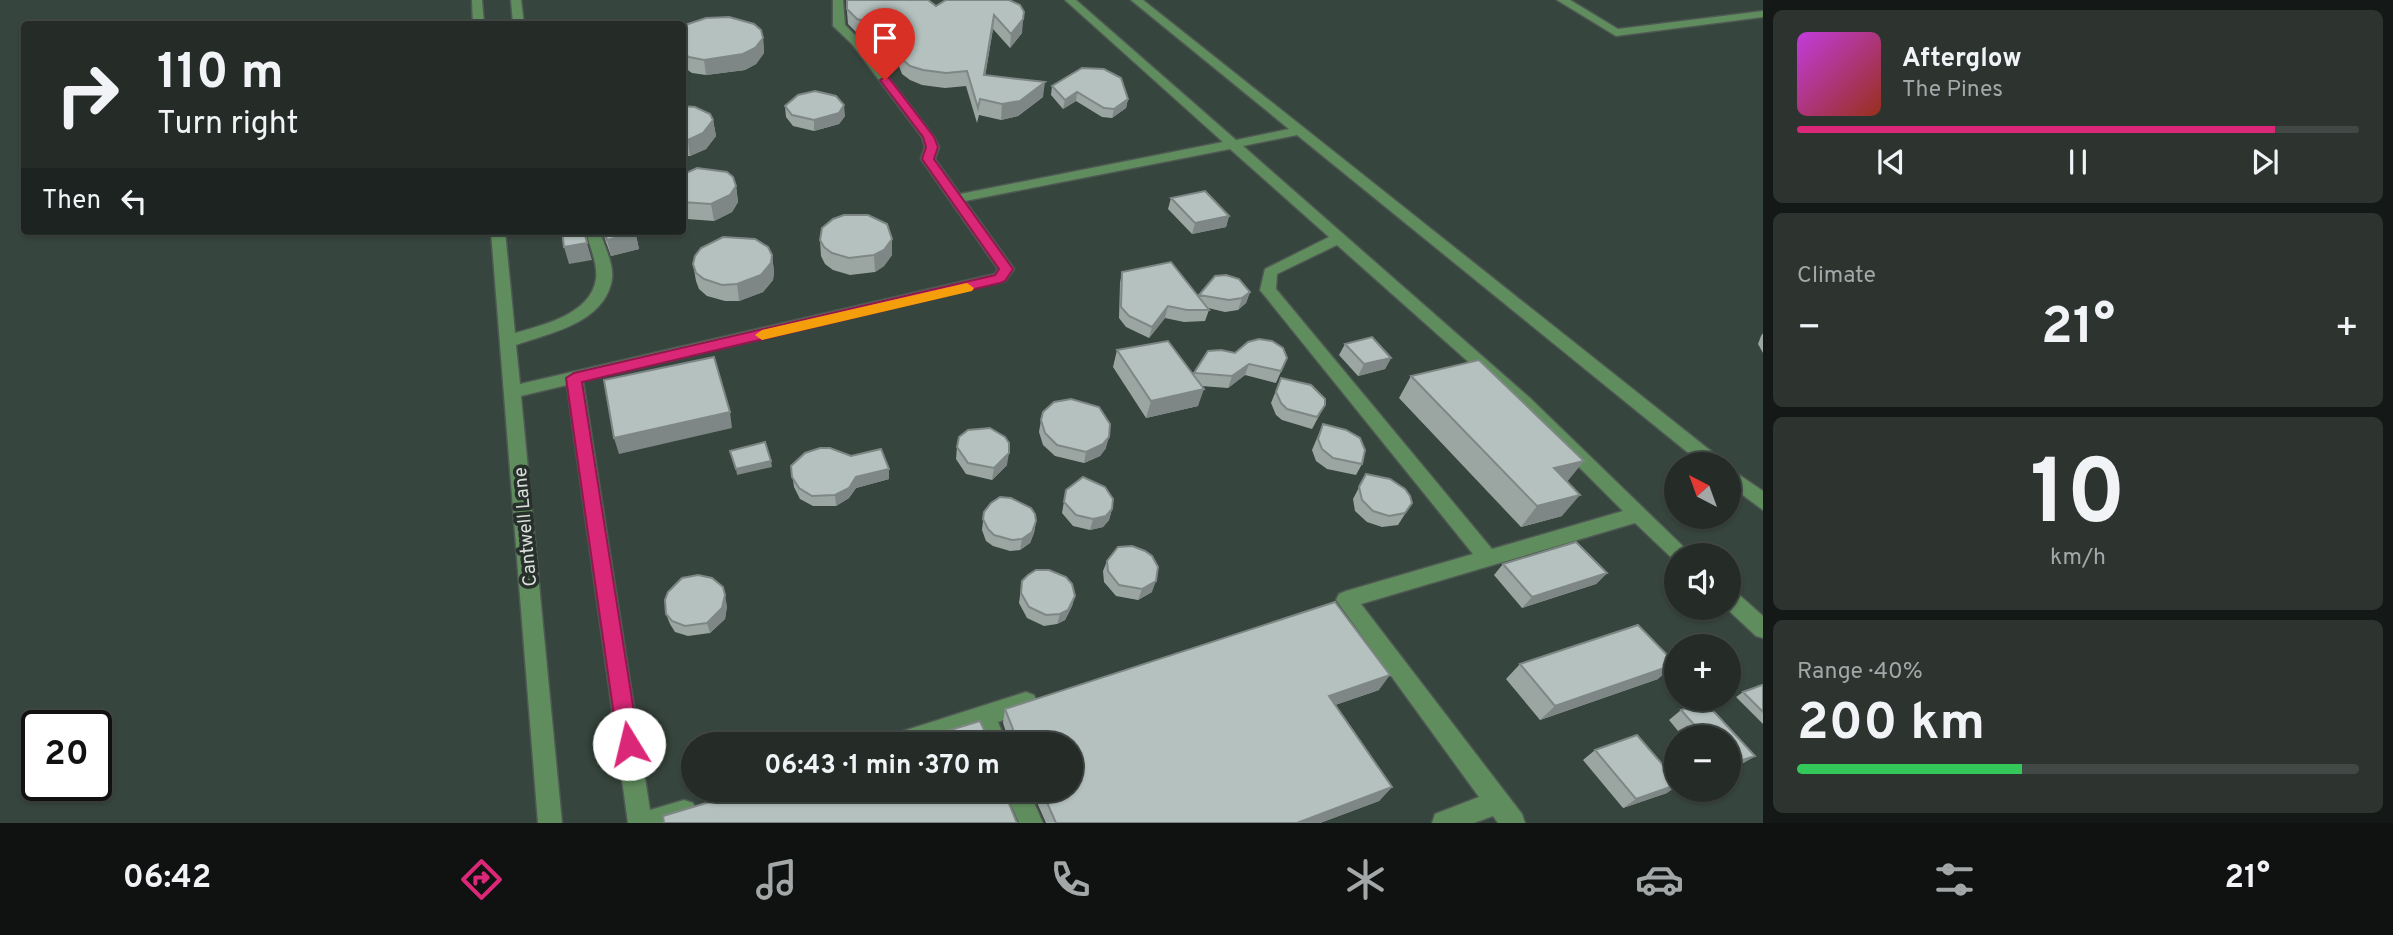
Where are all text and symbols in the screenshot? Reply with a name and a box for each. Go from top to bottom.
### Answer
pin [855,8,915,80]
icon: arrive [866,19,904,57]
text: Afterglow [1902,43,2022,76]
text: 110 m [157,44,284,106]
icon: right [42,49,133,140]
text: The Pines [1902,76,2003,105]
text: Turn right [157,105,299,145]
icon: previous [1872,143,1910,181]
icon: pause [2059,143,2097,181]
icon: next [2246,143,2284,181]
icon: left [115,182,153,220]
text: Then [42,185,101,218]
text: Climate [1797,262,1876,291]
text: 21° [2041,296,2115,362]
text: − [1797,305,1822,354]
text: + [2334,305,2359,354]
text: 10 [2030,441,2126,556]
north arrow [1664,452,1741,528]
map controls [1664,452,1741,802]
street label: Cantwell Lane [509,466,543,588]
button: sound [1664,543,1741,620]
text: km/h [2050,544,2106,573]
button: + [1664,634,1741,711]
text: Range · 40% [1797,658,1923,687]
text: 200 km [1797,692,1985,758]
position arrow [592,707,666,781]
speed limit sign: 20 [21,710,112,801]
button: − [1664,725,1741,802]
text: 06:43 · 1 min · 370 m [764,750,1000,783]
icon: directions [457,855,506,904]
icon: music [752,855,801,904]
icon: phone [1046,855,1095,904]
icon: climate [1341,855,1390,904]
icon: car [1635,855,1684,904]
icon: filters [1930,855,1979,904]
text: 06:42 [123,859,211,899]
text: 21° [2224,859,2270,899]

